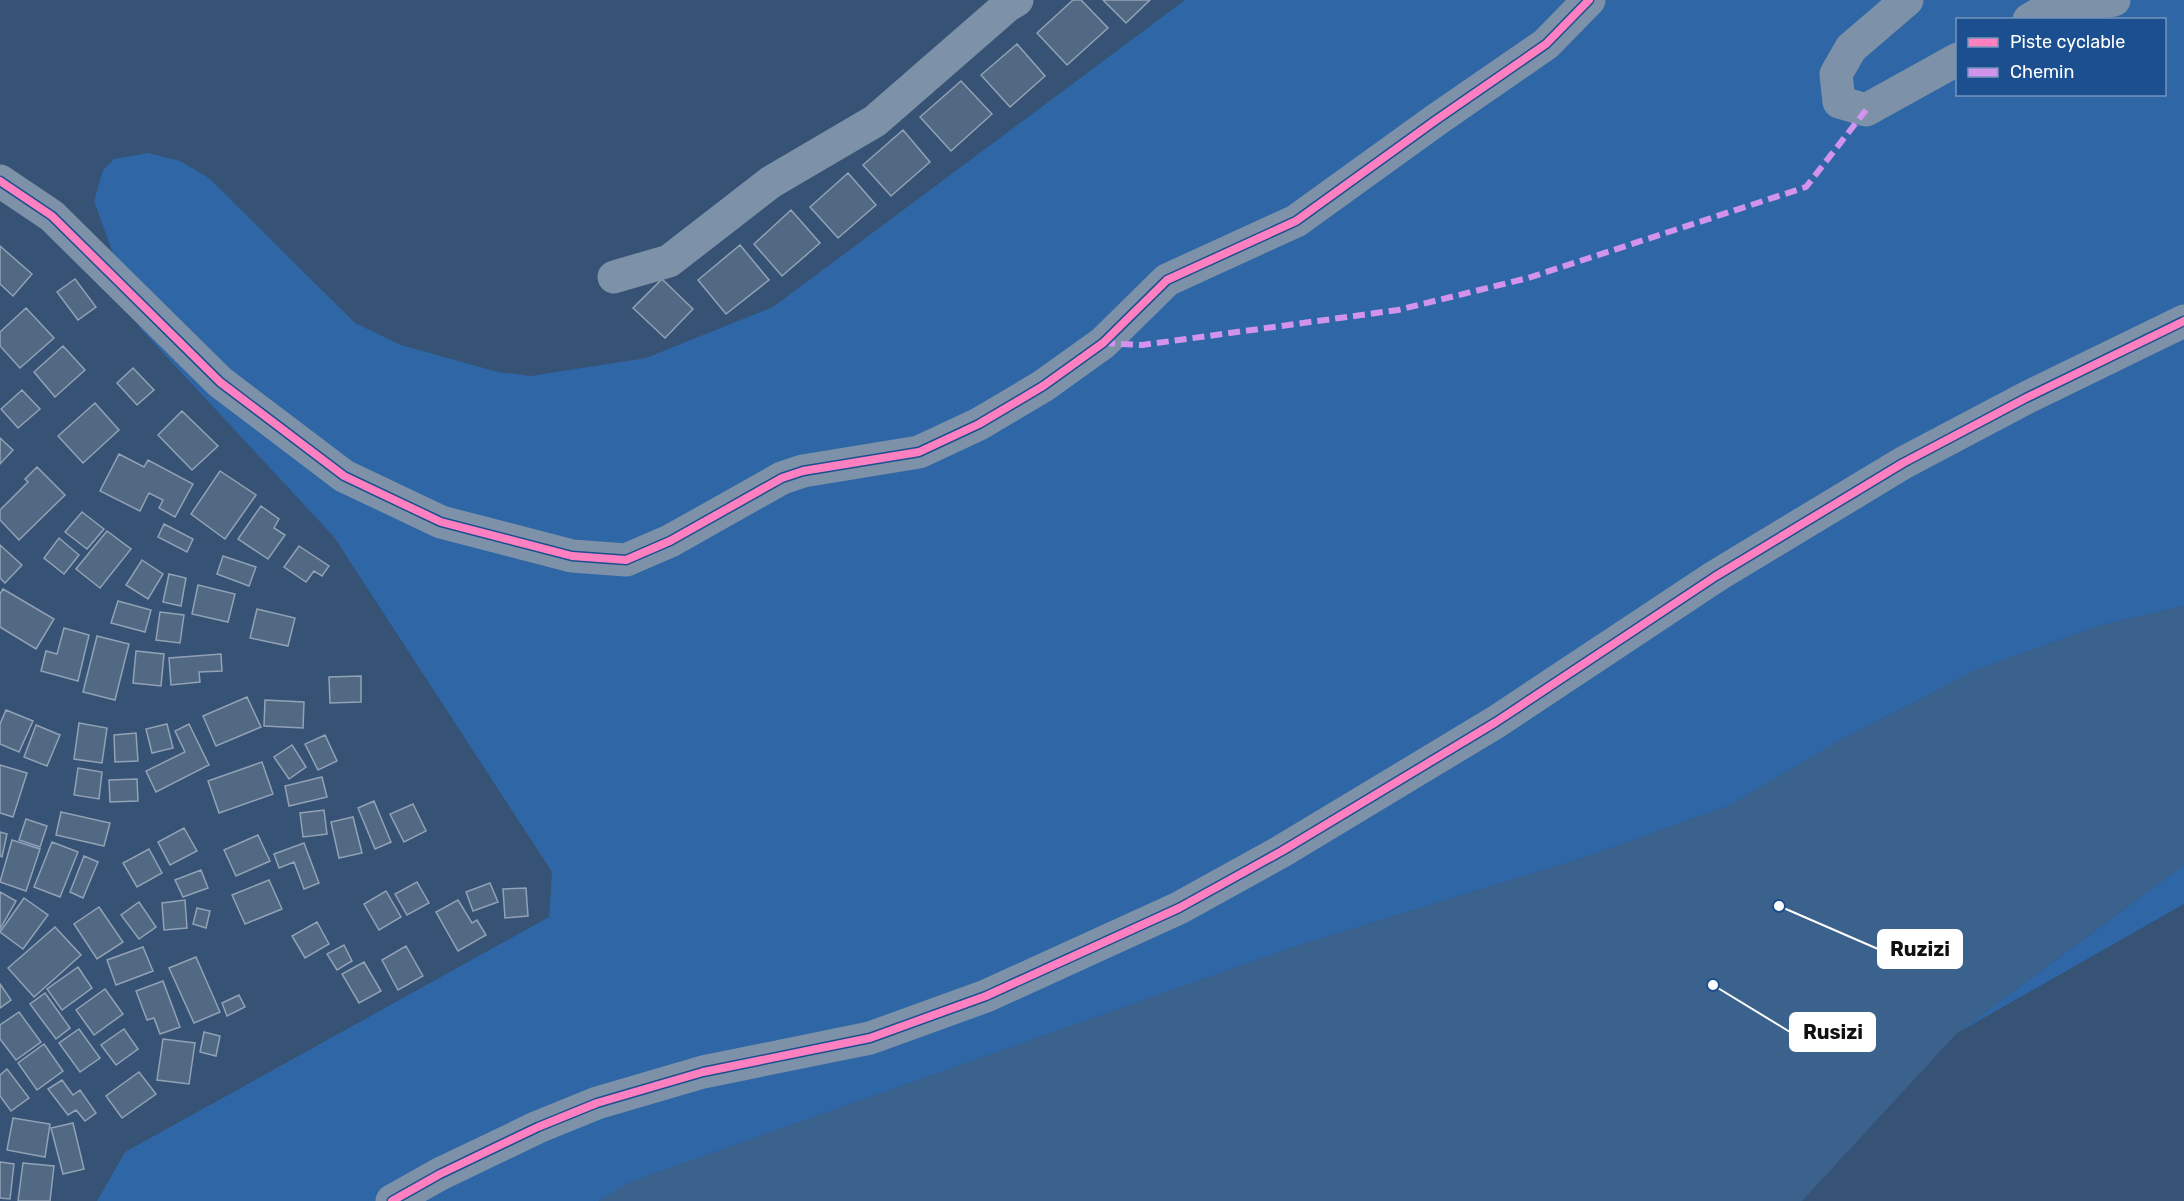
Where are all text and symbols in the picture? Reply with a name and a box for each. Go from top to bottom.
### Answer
legend [1956,18,2166,96]
text: Piste cyclable [2010,31,2125,53]
text: Chemin [2010,61,2074,83]
callout: Ruzizi [1878,930,1962,968]
text: Ruzizi [1890,937,1950,961]
callout: Rusizi [1790,1013,1875,1051]
text: Rusizi [1803,1020,1863,1044]

